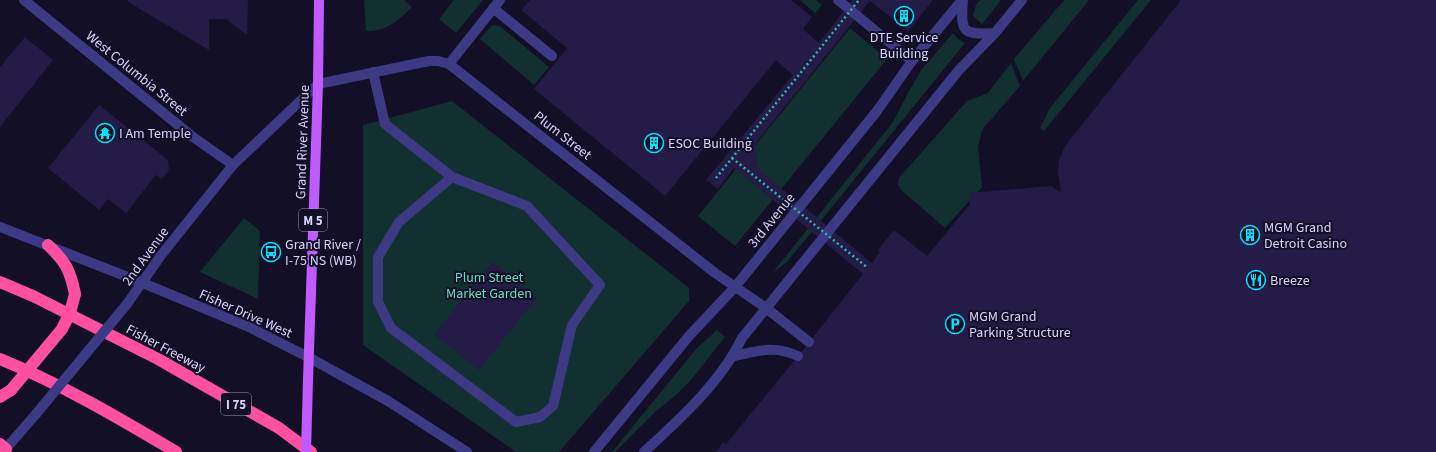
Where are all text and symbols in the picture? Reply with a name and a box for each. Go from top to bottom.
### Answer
building icon: DTE Service Building [893,5,915,27]
street label: West Columbia Street [81,26,192,121]
place label: DTE Service Building [870,28,938,64]
street label: Grand River Avenue [291,85,315,199]
street label: Plum Street [529,107,596,165]
temple icon: I Am Temple [94,122,116,144]
place label: I Am Temple [119,124,191,144]
building icon: ESOC Building [643,132,665,154]
place label: ESOC Building [668,134,752,154]
street label: 3rd Avenue [743,189,800,252]
road number: M 5 [299,209,327,231]
place label: MGM Grand Detroit Casino [1264,218,1347,254]
street label: 2nd Avenue [118,223,174,290]
building icon: MGM Grand Detroit Casino [1239,224,1261,246]
place label: Grand River / I-75 NS (WB) [285,235,361,271]
bus stop icon: Grand River / I-75 NS (WB) [260,241,282,263]
park label: Plum Street Market Garden [446,268,532,304]
restaurant icon: Breeze [1245,269,1267,291]
place label: Breeze [1270,271,1310,291]
street label: Fisher Drive West [196,284,296,343]
place label: MGM Grand Parking Structure [969,307,1071,343]
parking icon: MGM Grand Parking Structure [944,313,966,335]
street label: Fisher Freeway [122,320,209,378]
road number: I 75 [221,393,251,415]

